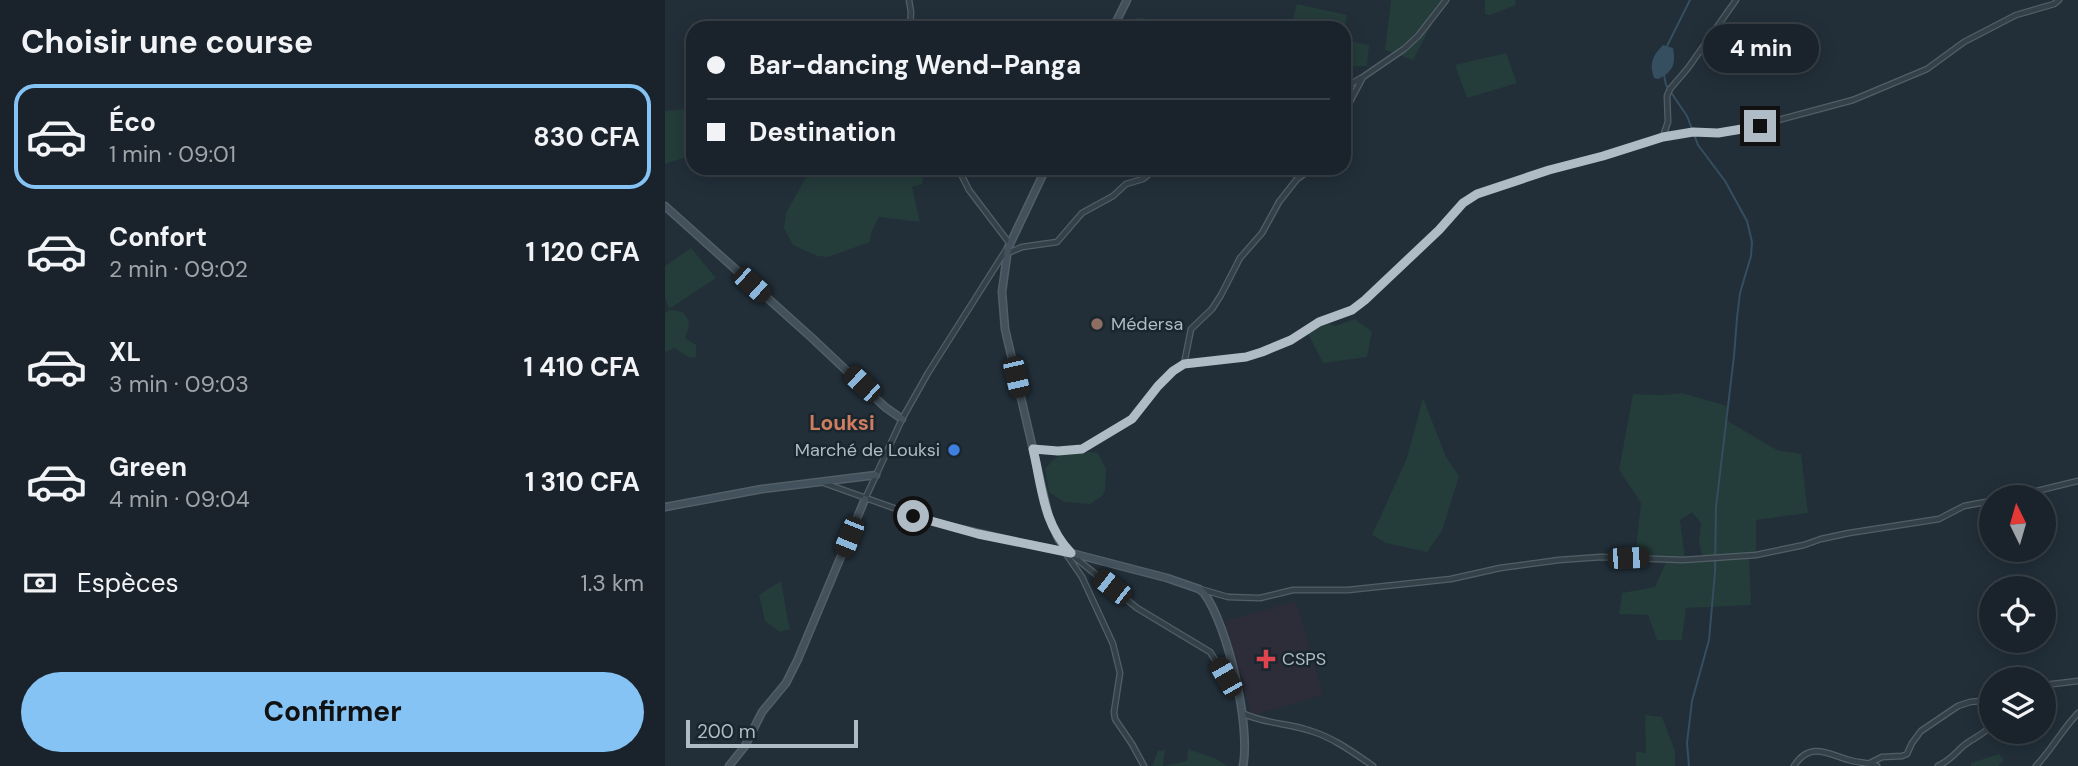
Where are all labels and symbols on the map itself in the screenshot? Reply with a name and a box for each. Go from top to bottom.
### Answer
callout: 4 min [1702,24,1818,74]
route end [1744,110,1776,142]
car [730,263,775,307]
place label: Médersa [1111,312,1183,336]
marker: Médersa [1089,316,1105,332]
car [1002,354,1031,400]
car [840,362,885,406]
district label: Louksi [809,409,875,437]
place label: Marché de Louksi [795,438,940,462]
marker: Marché de Louksi [946,442,962,458]
north arrow [1979,485,2056,562]
route start [897,500,929,532]
car [832,514,867,560]
car [1607,547,1650,569]
car [1089,566,1136,608]
place label: CSPS [1282,647,1326,671]
marker: CSPS [1256,649,1276,669]
car [1207,654,1246,700]
scale bar [686,717,857,749]

